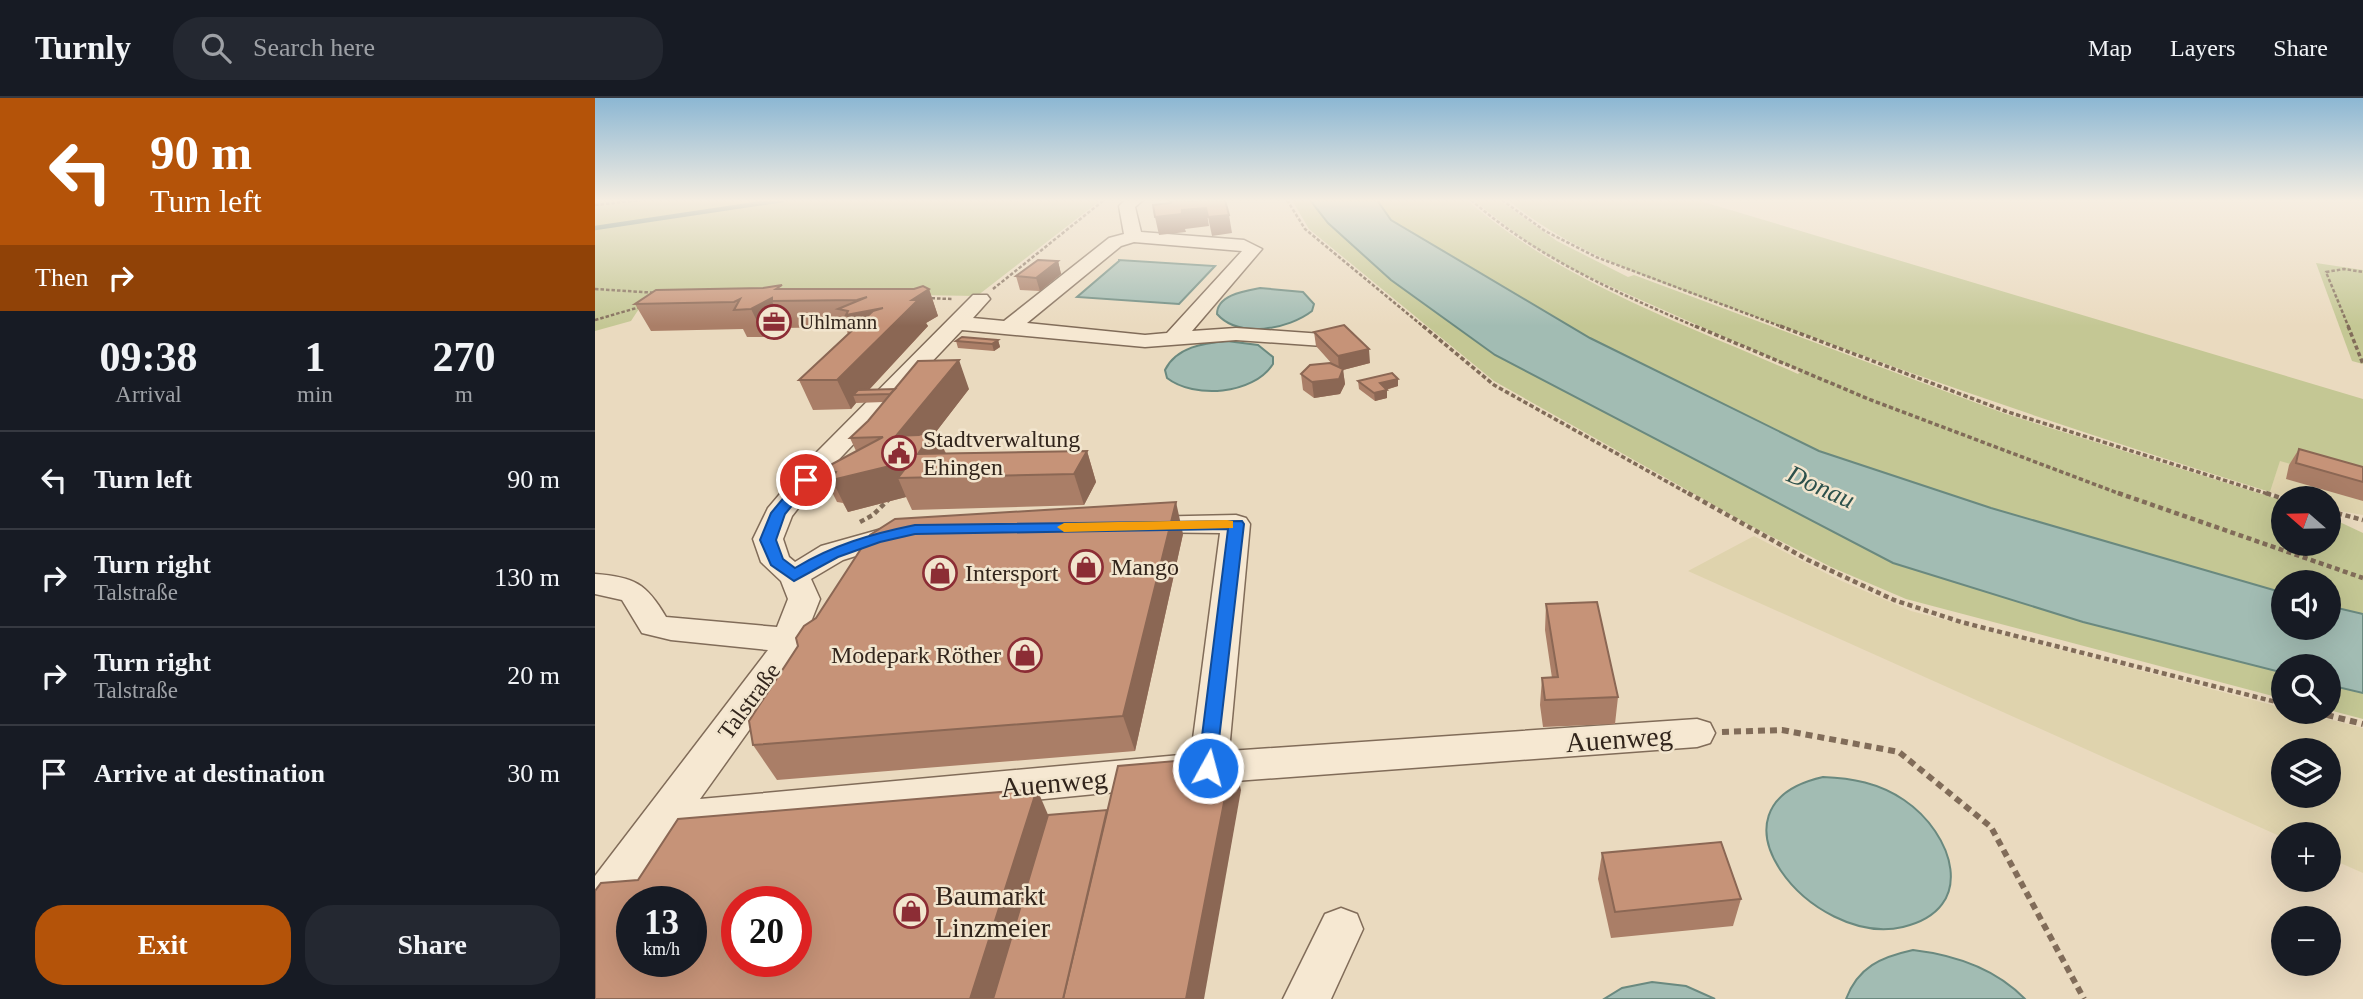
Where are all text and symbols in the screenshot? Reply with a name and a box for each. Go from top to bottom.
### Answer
search box [173,17,663,80]
icon: search [197,29,235,67]
text: Turnly [35,30,131,66]
text: Search here [253,33,375,62]
text: Map [2088,35,2132,61]
text: Layers [2170,35,2235,61]
text: Share [2273,35,2328,61]
text: 90 m [150,125,252,180]
icon: left [35,126,126,217]
text: Turn left [150,183,262,219]
icon: right [102,259,140,297]
text: Then [35,263,88,292]
office icon: Uhlmann [755,303,793,341]
place label: Uhlmann [799,310,878,334]
text: 09:38 [100,334,198,380]
text: 1 [304,334,325,380]
text: 270 [432,334,495,380]
text: Arrival [115,382,182,407]
text: min [297,382,333,407]
text: m [455,382,473,407]
place label: Stadtverwaltung Ehingen [923,426,1080,480]
public building icon: Stadtverwaltung Ehingen [880,434,918,472]
pin [776,450,836,510]
water label: Donau [1782,459,1859,515]
icon: left [35,461,73,499]
icon: arrive [787,461,825,499]
text: Turn left [94,465,192,494]
text: 90 m [507,465,560,494]
north arrow [2271,486,2341,556]
map controls [2271,486,2341,976]
shop icon: Mango [1067,548,1105,586]
text: Turn right [94,550,211,579]
shop icon: Intersport [921,554,959,592]
place label: Mango [1111,554,1179,580]
icon: right [35,559,73,597]
place label: Intersport [965,560,1059,586]
text: 130 m [494,563,560,592]
button: sound [2271,570,2341,640]
text: Talstraße [94,580,178,605]
shop icon: Modepark Röther [1006,636,1044,674]
place label: Modepark Röther [831,642,1001,668]
text: Turn right [94,648,211,677]
button: search [2271,654,2341,724]
icon: right [35,657,73,695]
street label: Talstraße [713,658,785,744]
text: 20 m [507,661,560,690]
text: Talstraße [94,678,178,703]
street label: Auenweg [1564,720,1674,758]
position arrow [1171,731,1245,805]
button: layers [2271,738,2341,808]
icon: arrive [35,755,73,793]
text: Arrive at destination [94,759,325,788]
text: 30 m [507,759,560,788]
street label: Auenweg [999,763,1109,803]
button: + [2271,822,2341,892]
place label: Baumarkt Linzmeier [935,880,1051,943]
speed limit sign: 20 [721,886,812,977]
shop icon: Baumarkt Linzmeier [892,892,930,930]
text: 13 [644,903,679,942]
button: Exit [35,905,291,985]
button: Share [305,905,560,985]
button: − [2271,906,2341,976]
text: km/h [643,939,680,959]

